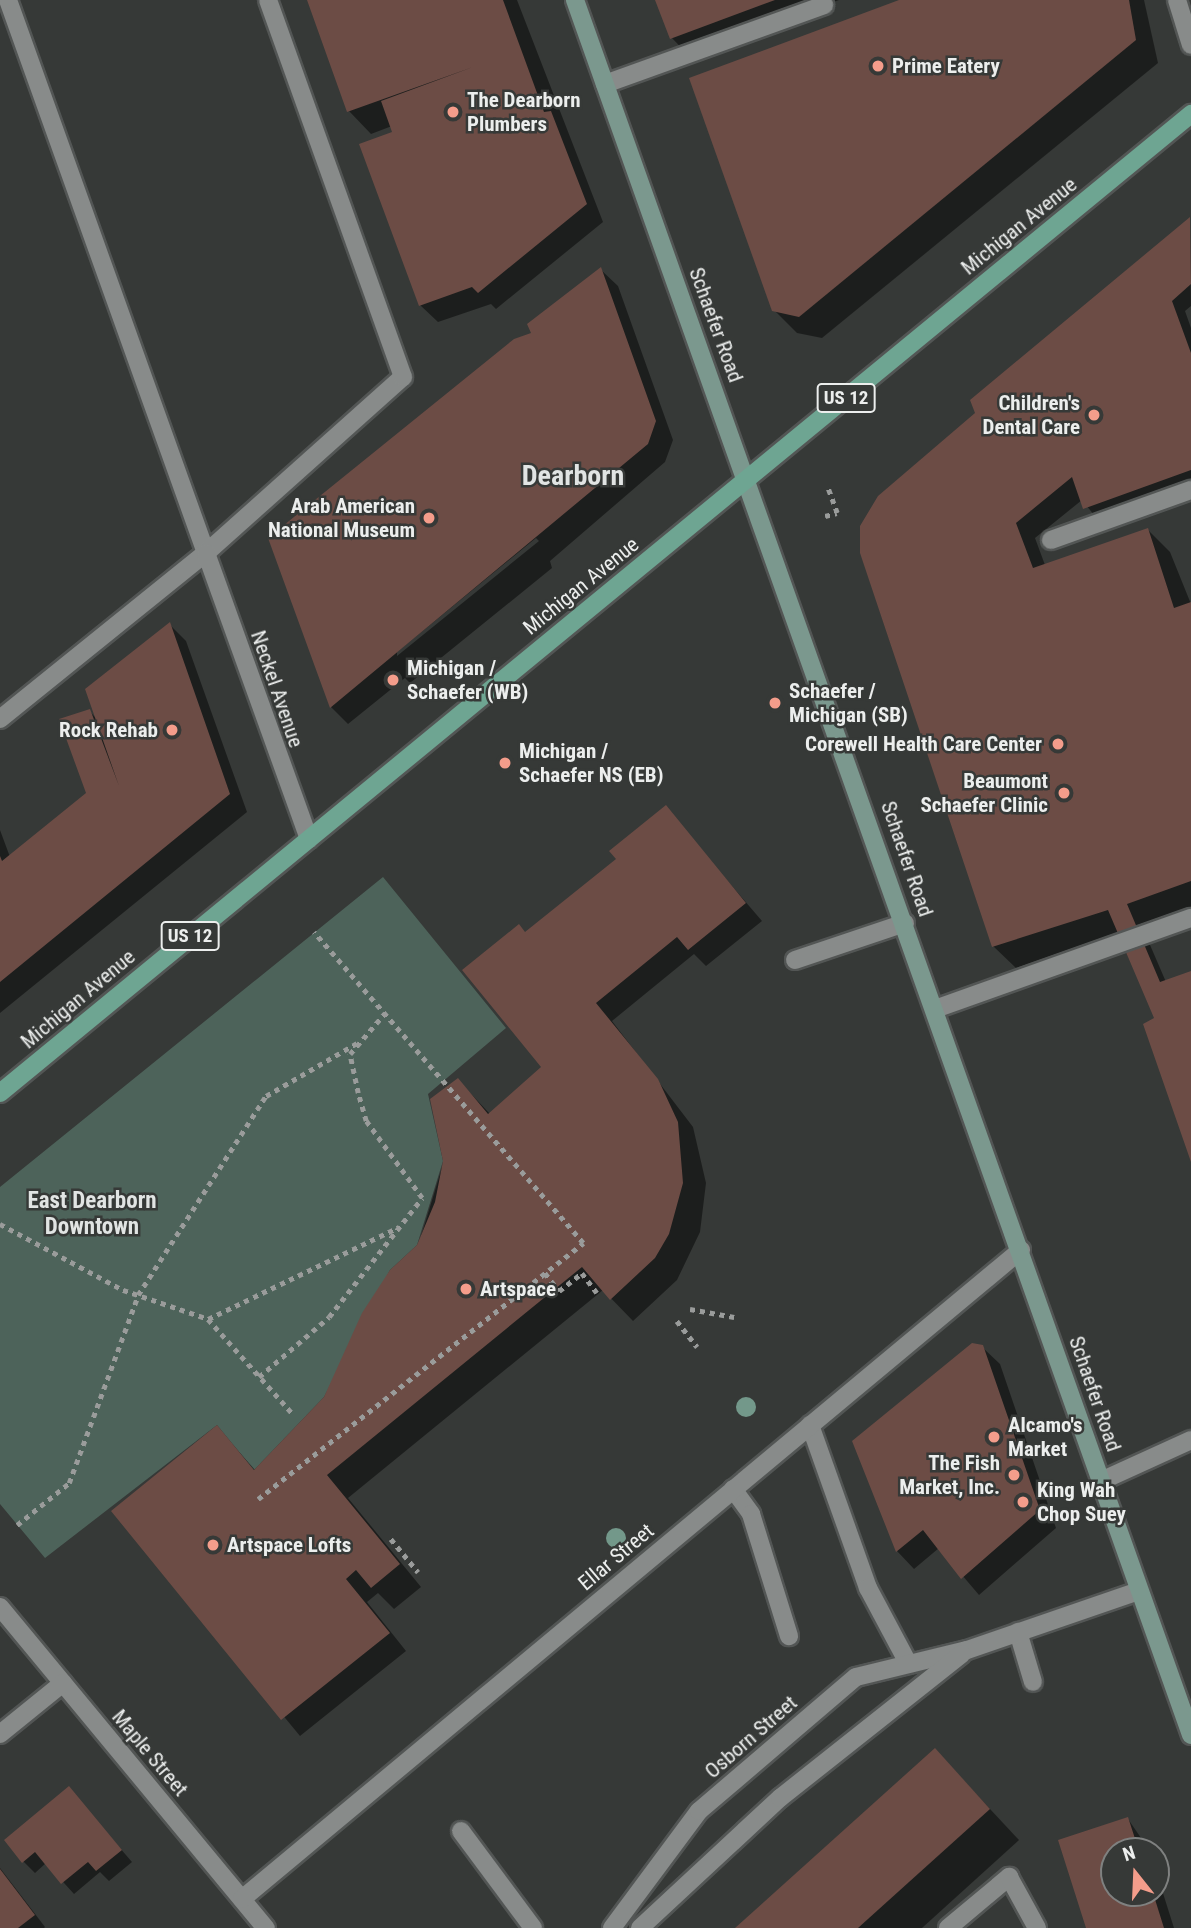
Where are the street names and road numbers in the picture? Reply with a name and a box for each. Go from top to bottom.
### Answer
street label: Michigan Avenue [956,172,1082,280]
street label: Schaefer Road [684,264,748,386]
road number: US 12 [816,382,876,414]
street label: Michigan Avenue [518,532,644,640]
street label: Neckel Avenue [245,627,309,751]
street label: Schaefer Road [876,798,938,920]
road number: US 12 [160,920,220,952]
street label: Michigan Avenue [16,944,140,1054]
street label: Schaefer Road [1064,1333,1126,1455]
street label: Ellar Street [573,1518,659,1596]
street label: Osborn Street [700,1690,802,1784]
street label: Maple Street [107,1705,193,1801]

